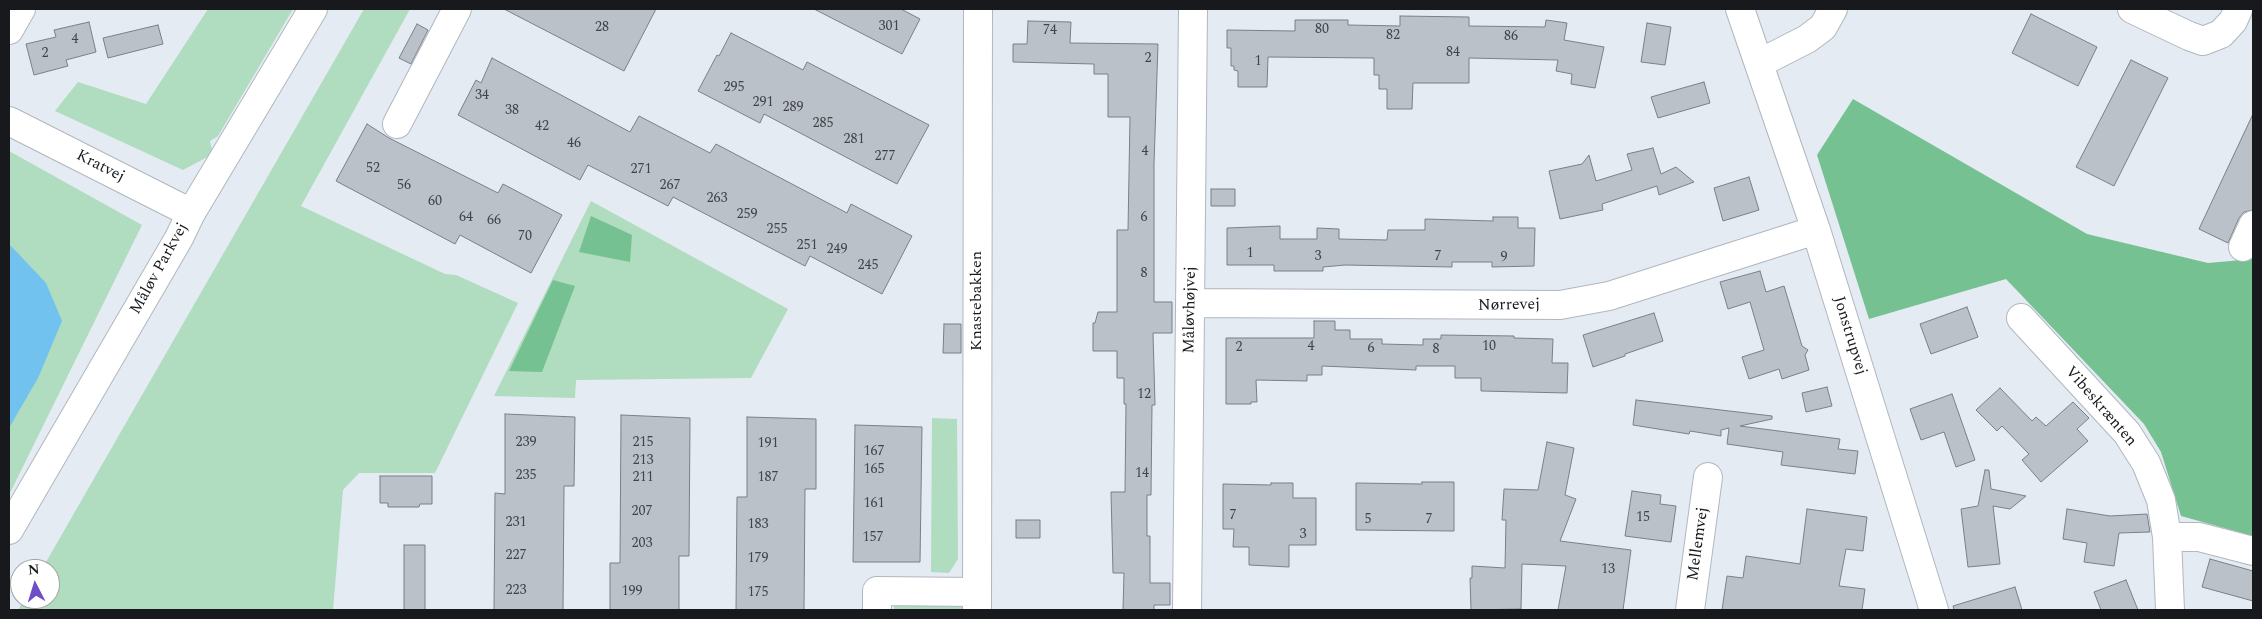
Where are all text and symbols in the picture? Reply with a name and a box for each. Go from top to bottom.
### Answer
house number: 301 [879,19,899,35]
house number: 28 [595,20,609,36]
house number: 80 [1315,22,1329,38]
house number: 74 [1043,23,1057,39]
house number: 82 [1386,28,1400,44]
house number: 86 [1504,29,1518,45]
house number: 4 [72,32,78,48]
house number: 84 [1446,45,1460,61]
house number: 2 [42,46,48,62]
house number: 2 [1145,51,1151,67]
house number: 1 [1255,54,1261,70]
house number: 295 [724,80,744,96]
house number: 34 [475,88,489,104]
house number: 291 [753,95,773,111]
house number: 289 [783,100,803,116]
house number: 38 [505,103,519,119]
house number: 285 [813,116,833,132]
house number: 42 [535,119,549,135]
house number: 281 [844,132,864,148]
house number: 46 [567,136,581,152]
house number: 4 [1142,144,1148,160]
street label: Kratvej [72,147,128,187]
house number: 277 [875,149,895,165]
house number: 52 [366,161,380,177]
house number: 271 [631,162,651,178]
house number: 56 [397,178,411,194]
house number: 267 [660,178,680,194]
house number: 263 [707,191,727,207]
house number: 60 [428,194,442,210]
house number: 259 [737,207,757,223]
house number: 64 [459,210,473,226]
house number: 6 [1141,210,1147,226]
house number: 66 [487,213,501,229]
street label: Måløv Parkvej [127,220,193,318]
house number: 255 [767,222,787,238]
house number: 70 [518,229,532,245]
house number: 251 [797,238,817,254]
house number: 249 [827,242,847,258]
house number: 1 [1247,246,1253,262]
house number: 3 [1315,249,1321,265]
house number: 7 [1435,249,1441,265]
house number: 9 [1501,250,1507,266]
street label: Knastebakken [968,251,988,351]
house number: 245 [858,258,878,274]
house number: 8 [1141,266,1147,282]
street label: Måløvhøjvej [1181,266,1201,354]
street label: Jonstrupvej [1828,294,1870,378]
street label: Nørrevej [1478,296,1540,316]
house number: 4 [1308,339,1314,355]
house number: 10 [1482,339,1496,355]
house number: 2 [1236,340,1242,356]
house number: 6 [1368,341,1374,357]
house number: 8 [1433,342,1439,358]
street label: Vibeskrænten [2060,363,2140,451]
house number: 12 [1137,387,1151,403]
house number: 239 [516,435,536,451]
house number: 215 [633,435,653,451]
house number: 191 [758,436,778,452]
house number: 167 [864,444,884,460]
house number: 213 [633,453,653,469]
house number: 165 [864,462,884,478]
house number: 14 [1135,466,1149,482]
house number: 235 [516,468,536,484]
house number: 211 [633,470,653,486]
house number: 187 [758,470,778,486]
house number: 161 [864,496,884,512]
house number: 207 [632,504,652,520]
street label: Mellemvej [1684,506,1714,582]
house number: 7 [1230,508,1236,524]
house number: 15 [1636,510,1650,526]
house number: 5 [1365,512,1371,528]
house number: 7 [1426,512,1432,528]
house number: 231 [506,515,526,531]
house number: 183 [748,517,768,533]
house number: 3 [1300,527,1306,543]
house number: 157 [863,530,883,546]
house number: 203 [632,536,652,552]
house number: 227 [506,548,526,564]
house number: 179 [748,551,768,567]
north arrow [10,559,60,609]
text: N [27,559,40,581]
house number: 13 [1601,562,1615,578]
house number: 223 [506,583,526,599]
house number: 199 [622,584,642,600]
house number: 175 [748,585,768,601]

